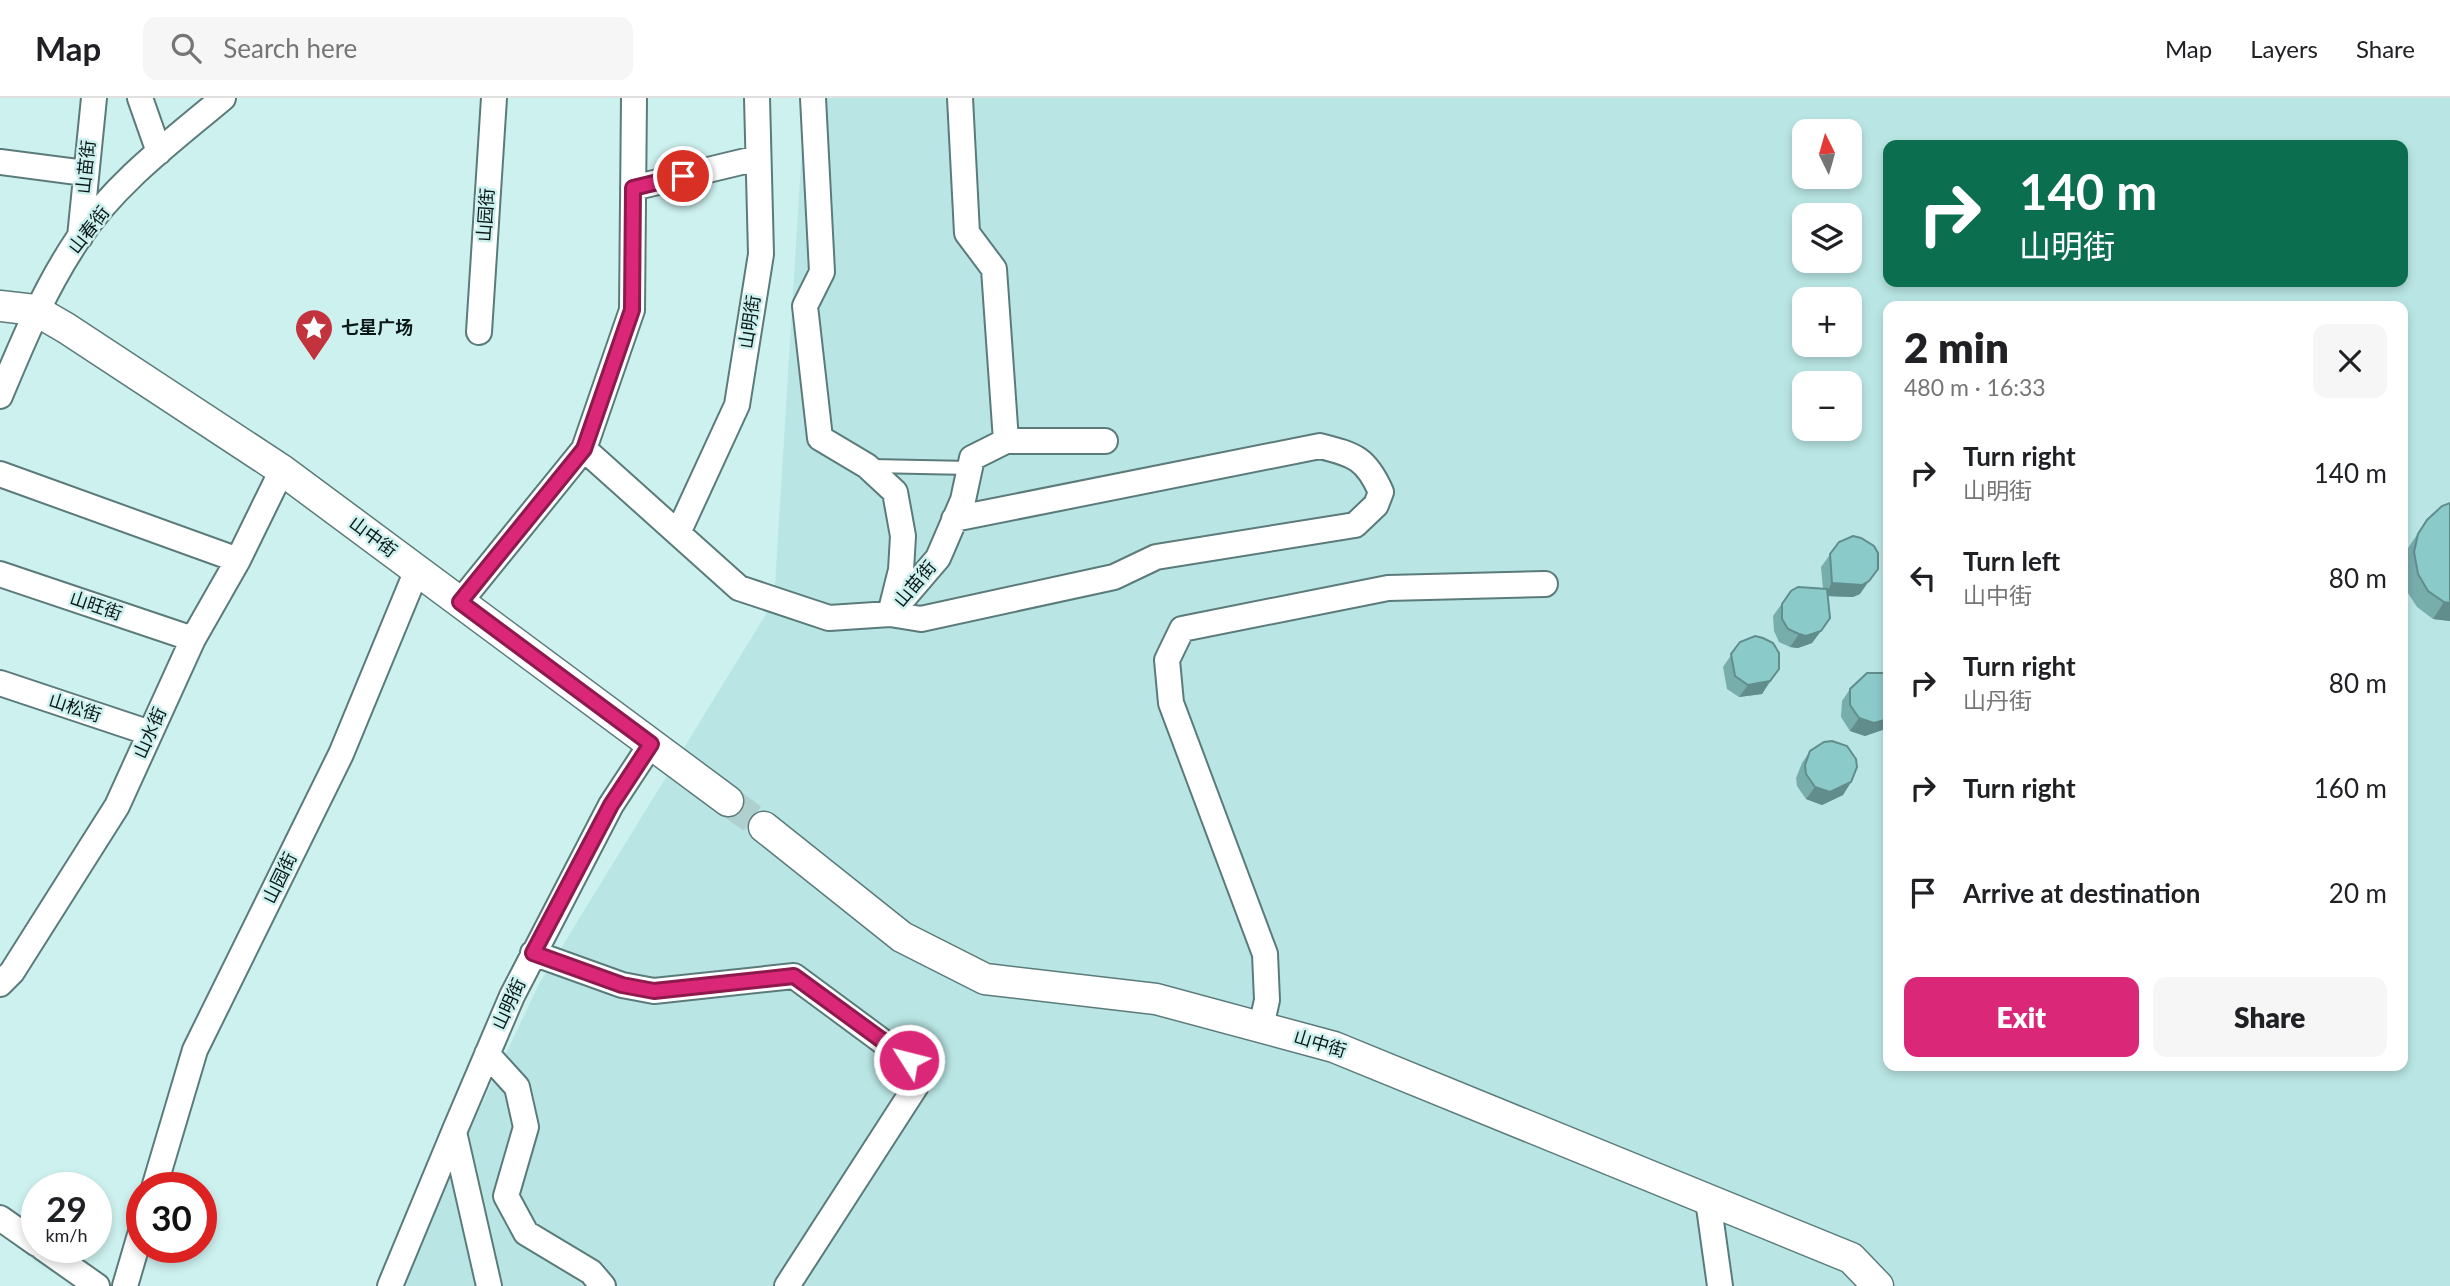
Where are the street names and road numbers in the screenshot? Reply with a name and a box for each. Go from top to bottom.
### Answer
street label: 山苗街 [71,139,99,195]
street label: 山园街 [472,187,498,243]
street label: 山春街 [63,201,114,257]
street label: 山明街 [734,293,764,350]
street label: 山中街 [345,511,402,561]
street label: 山苗街 [888,556,940,611]
street label: 山旺街 [67,586,125,624]
street label: 山松街 [46,688,104,726]
street label: 山水街 [128,703,170,762]
street label: 山园街 [257,848,301,907]
street label: 山明街 [487,974,529,1033]
street label: 山中街 [1291,1025,1349,1061]

